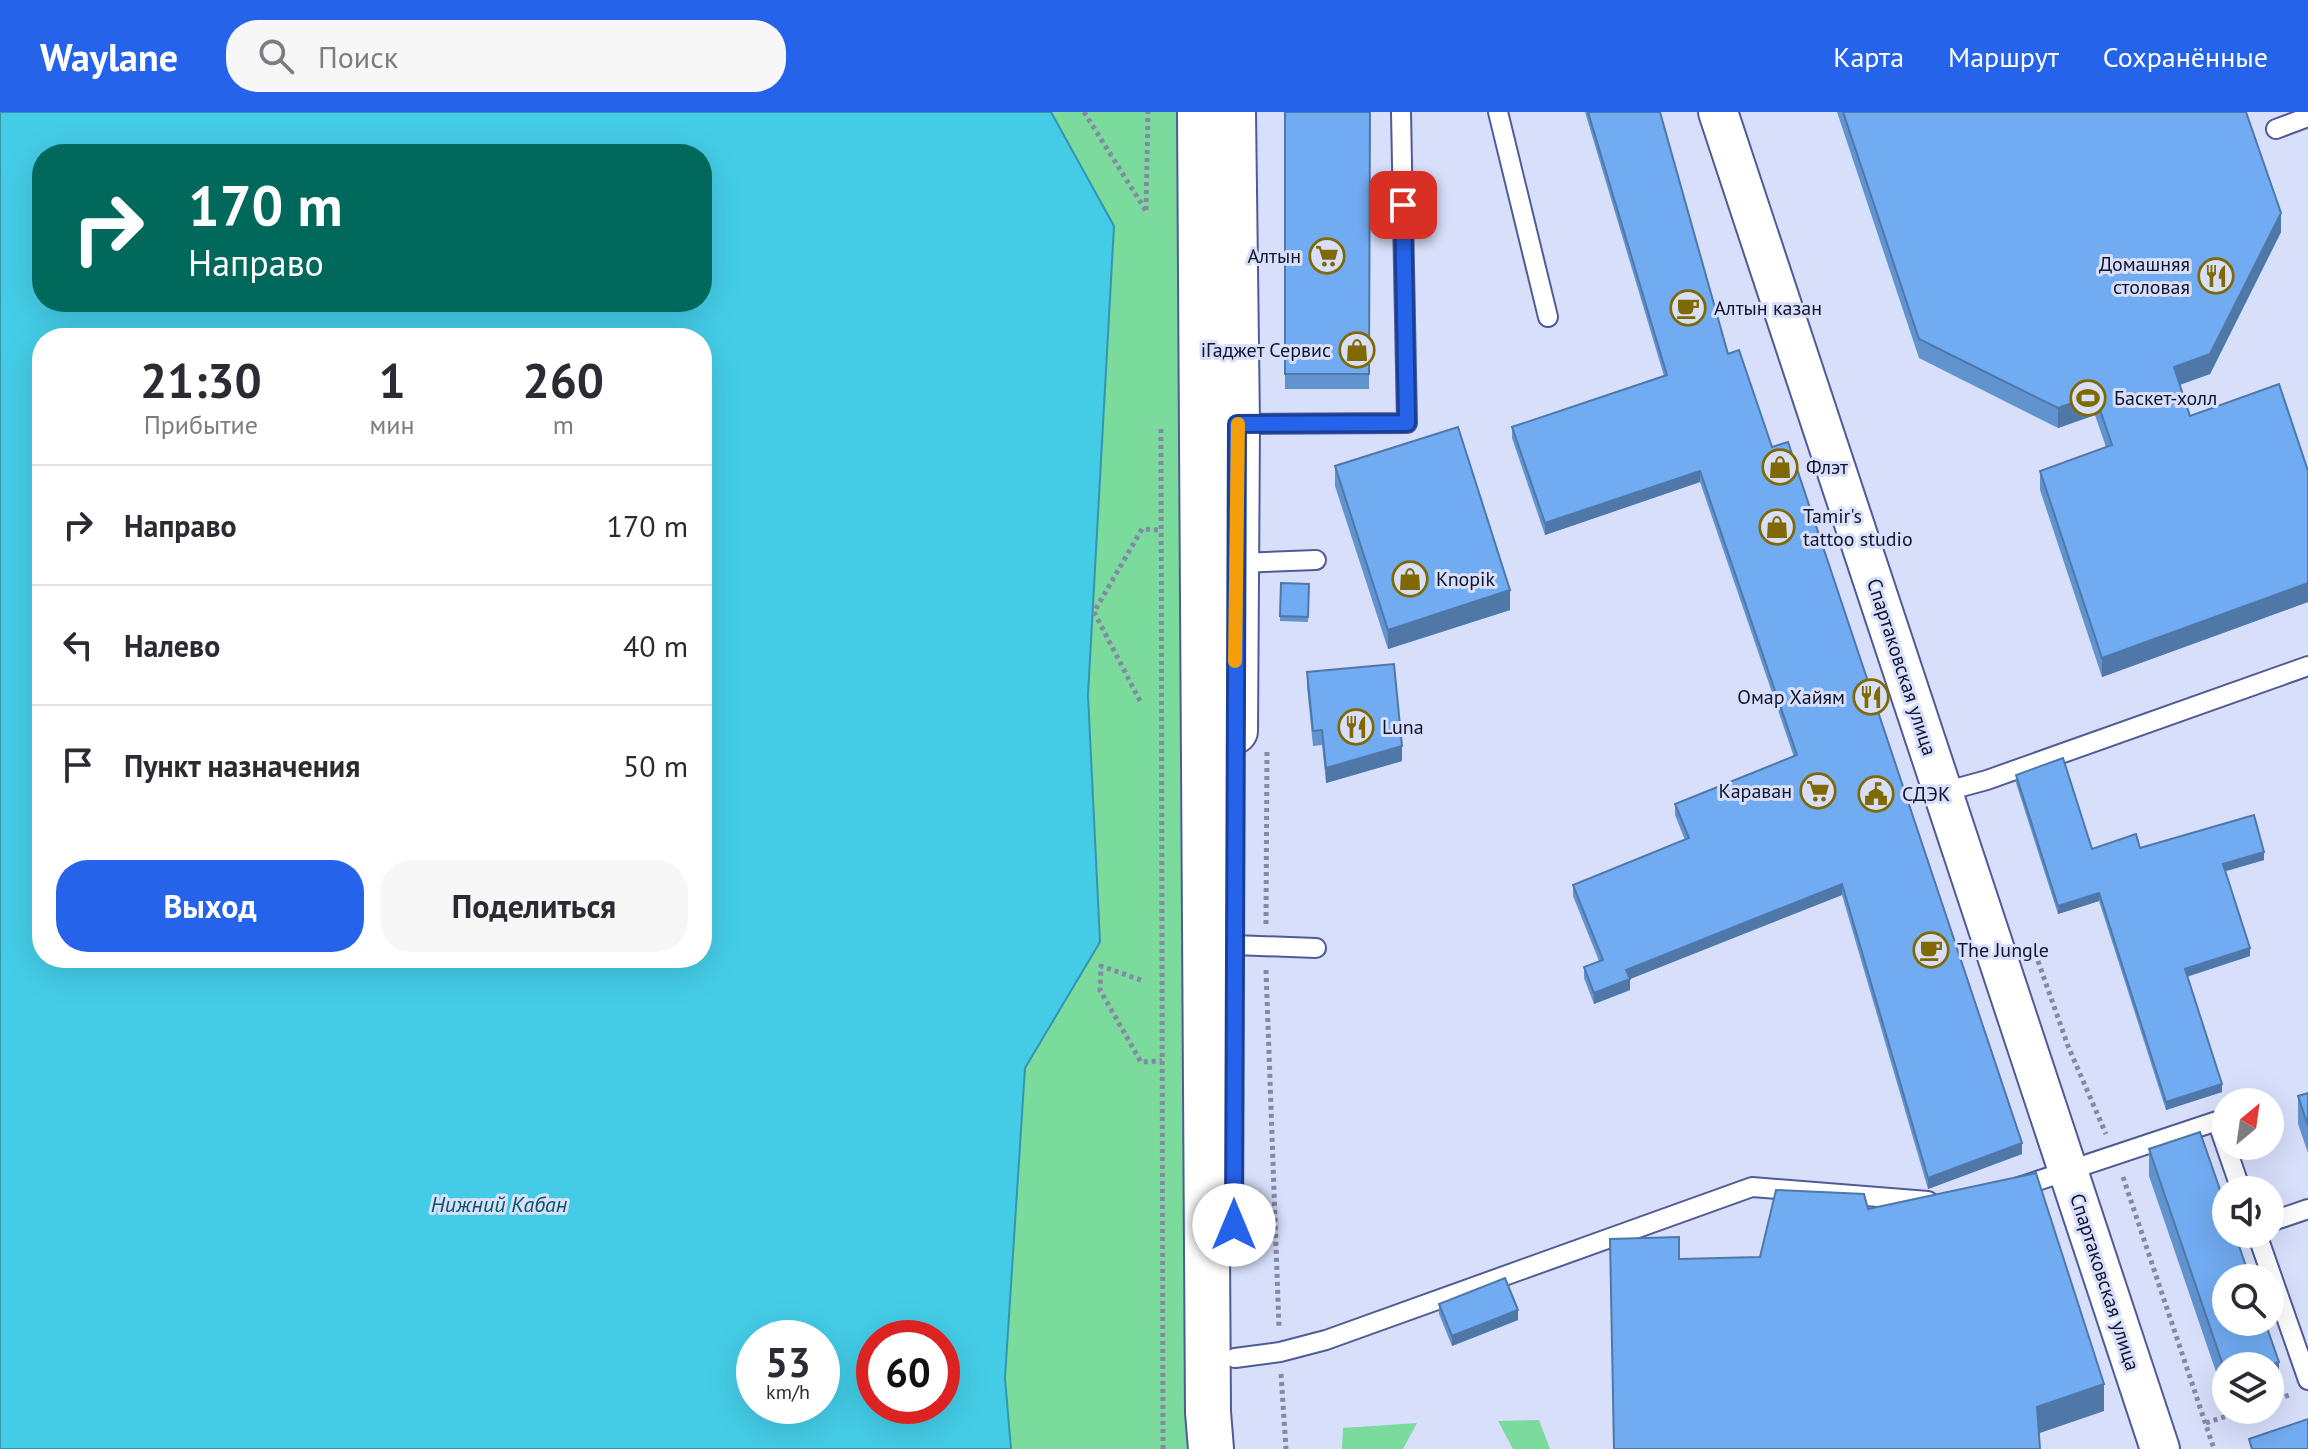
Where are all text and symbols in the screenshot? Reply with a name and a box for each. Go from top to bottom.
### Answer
search box [226,20,786,92]
text: Waylane [40,32,178,81]
icon: search [254,34,298,78]
text: Поиск [318,37,398,76]
text: Карта [1833,38,1904,75]
text: Маршрут [1948,38,2059,75]
text: Сохранённые [2103,38,2268,75]
text: 170 m [188,169,343,241]
pin [1369,171,1437,239]
icon: right [56,176,160,280]
icon: arrive [1381,183,1425,227]
supermarket icon: Алтын [1308,237,1346,275]
text: Направо [188,239,324,286]
place label: Алтын [1247,243,1301,269]
place label: Домашняя столовая [2099,251,2190,300]
restaurant icon: Домашняя столовая [2197,257,2235,295]
cafe icon: Алтын казан [1669,289,1707,327]
place label: Алтын казан [1714,295,1822,321]
shop icon: iГаджет Сервис [1338,331,1376,369]
place label: iГаджет Сервис [1201,337,1331,363]
text: 21:30 [140,349,262,411]
text: 1 [378,349,406,411]
text: 260 [522,349,604,411]
sports icon: Баскет-холл [2069,379,2107,417]
place label: Баскет-холл [2114,385,2217,411]
text: Прибытие [144,408,258,441]
text: мин [370,408,415,441]
text: m [553,408,574,441]
shop icon: Флэт [1761,448,1799,486]
place label: Флэт [1806,454,1848,480]
icon: right [56,503,100,547]
place label: Tamir's tattoo studio [1803,503,1913,552]
text: Направо [124,506,237,545]
text: 170 m [607,506,688,545]
shop icon: Tamir's tattoo studio [1758,508,1796,546]
shop icon: Knopik [1391,560,1429,598]
place label: Knopik [1436,566,1495,592]
street label: Спартаковская улица [1861,575,1943,759]
icon: left [56,623,100,667]
text: Налево [124,626,220,665]
text: 40 m [623,626,688,665]
restaurant icon: Омар Хайям [1852,678,1890,716]
place label: Омар Хайям [1737,684,1845,710]
restaurant icon: Luna [1337,708,1375,746]
place label: Luna [1382,714,1424,740]
icon: arrive [56,743,100,787]
text: Пункт назначения [124,746,360,785]
text: 50 m [623,746,688,785]
supermarket icon: Караван [1799,772,1837,810]
public building icon: СДЭК [1857,775,1895,813]
place label: Караван [1718,778,1792,804]
place label: СДЭК [1902,781,1950,807]
button: Выход [56,860,364,952]
button: Поделиться [380,860,688,952]
cafe icon: The Jungle [1912,931,1950,969]
place label: The Jungle [1957,937,2049,963]
north arrow [2212,1088,2284,1160]
map controls [2212,1088,2284,1424]
button: sound [2212,1176,2284,1248]
position arrow [1192,1183,1276,1267]
water label: Нижний Кабан [431,1190,568,1218]
street label: Спартаковская улица [2064,1190,2146,1374]
button: search [2212,1264,2284,1336]
speed limit sign: 60 [856,1320,960,1424]
text: 53 [765,1336,811,1388]
button: layers [2212,1352,2284,1424]
text: km/h [766,1379,810,1405]

